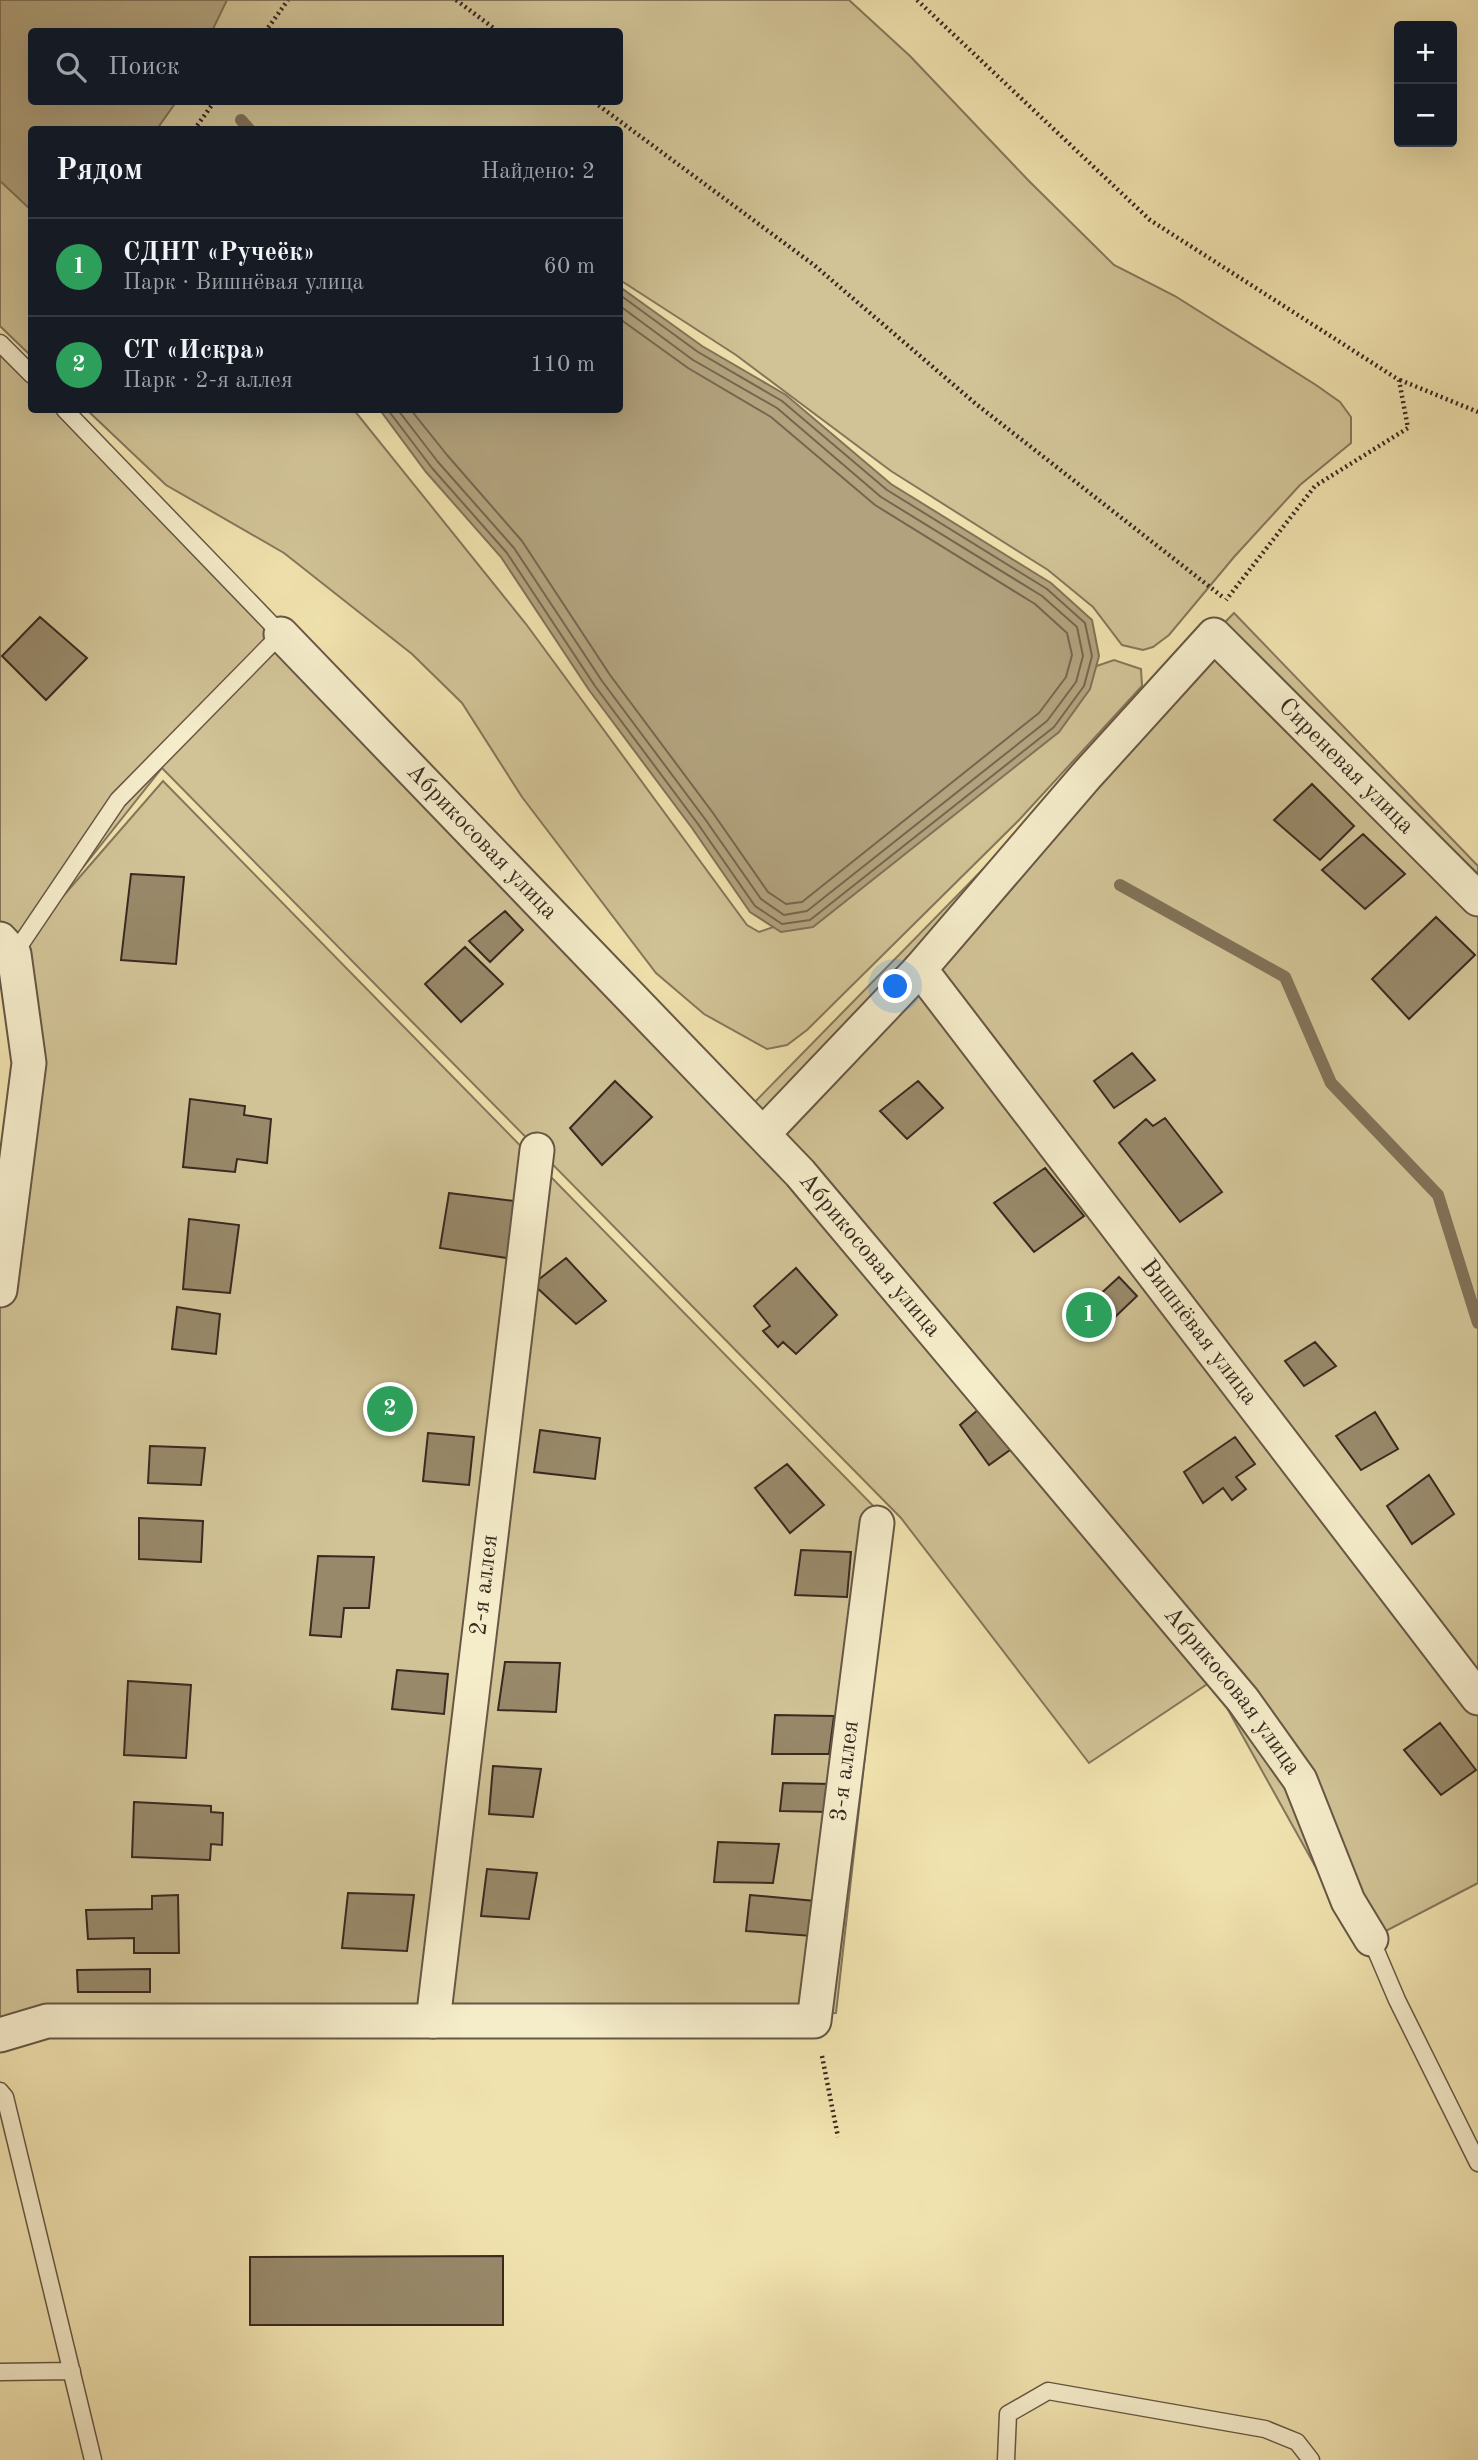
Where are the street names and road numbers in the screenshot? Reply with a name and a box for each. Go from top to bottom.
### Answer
street label: Сиреневая улица [1273,694,1418,839]
street label: Абрикосовая улица [401,760,562,925]
street label: Абрикосовая улица [794,1169,945,1342]
street label: Вишнёвая улица [1135,1256,1261,1410]
street label: 2-я аллея [467,1533,503,1637]
street label: Абрикосовая улица [1159,1603,1305,1780]
street label: 3-я аллея [827,1719,864,1823]

